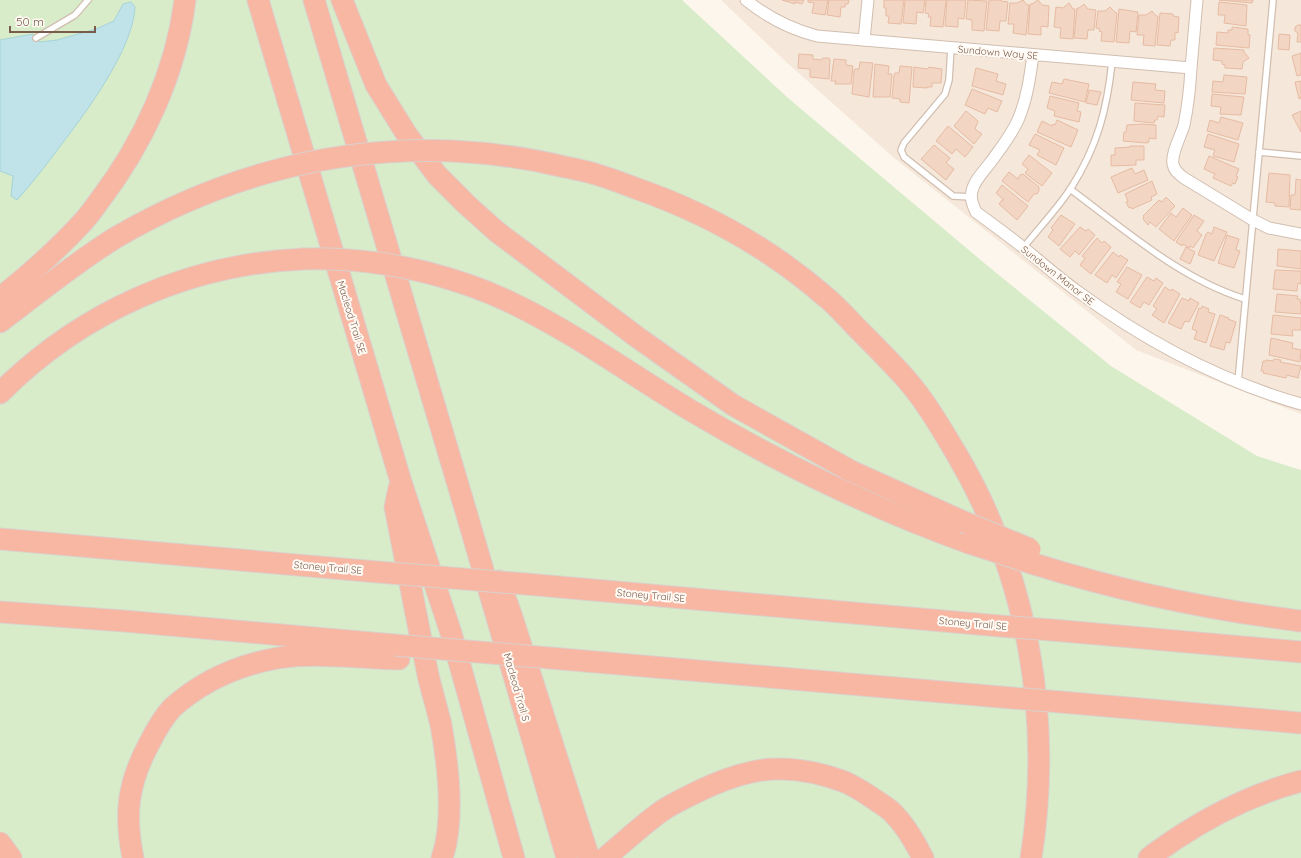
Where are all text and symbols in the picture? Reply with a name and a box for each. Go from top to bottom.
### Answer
scale bar [10,8,95,34]
text: 50 m [16,14,44,29]
street label: Sundown Way SE [957,43,1039,63]
street label: Sundown Manor SE [1019,243,1097,308]
street label: Macleod Trail SE [334,279,369,356]
street label: Stoney Trail SE [293,558,363,577]
street label: Stoney Trail SE [616,586,686,605]
street label: Stoney Trail SE [938,614,1008,633]
street label: Macleod Trail S [501,652,533,723]

